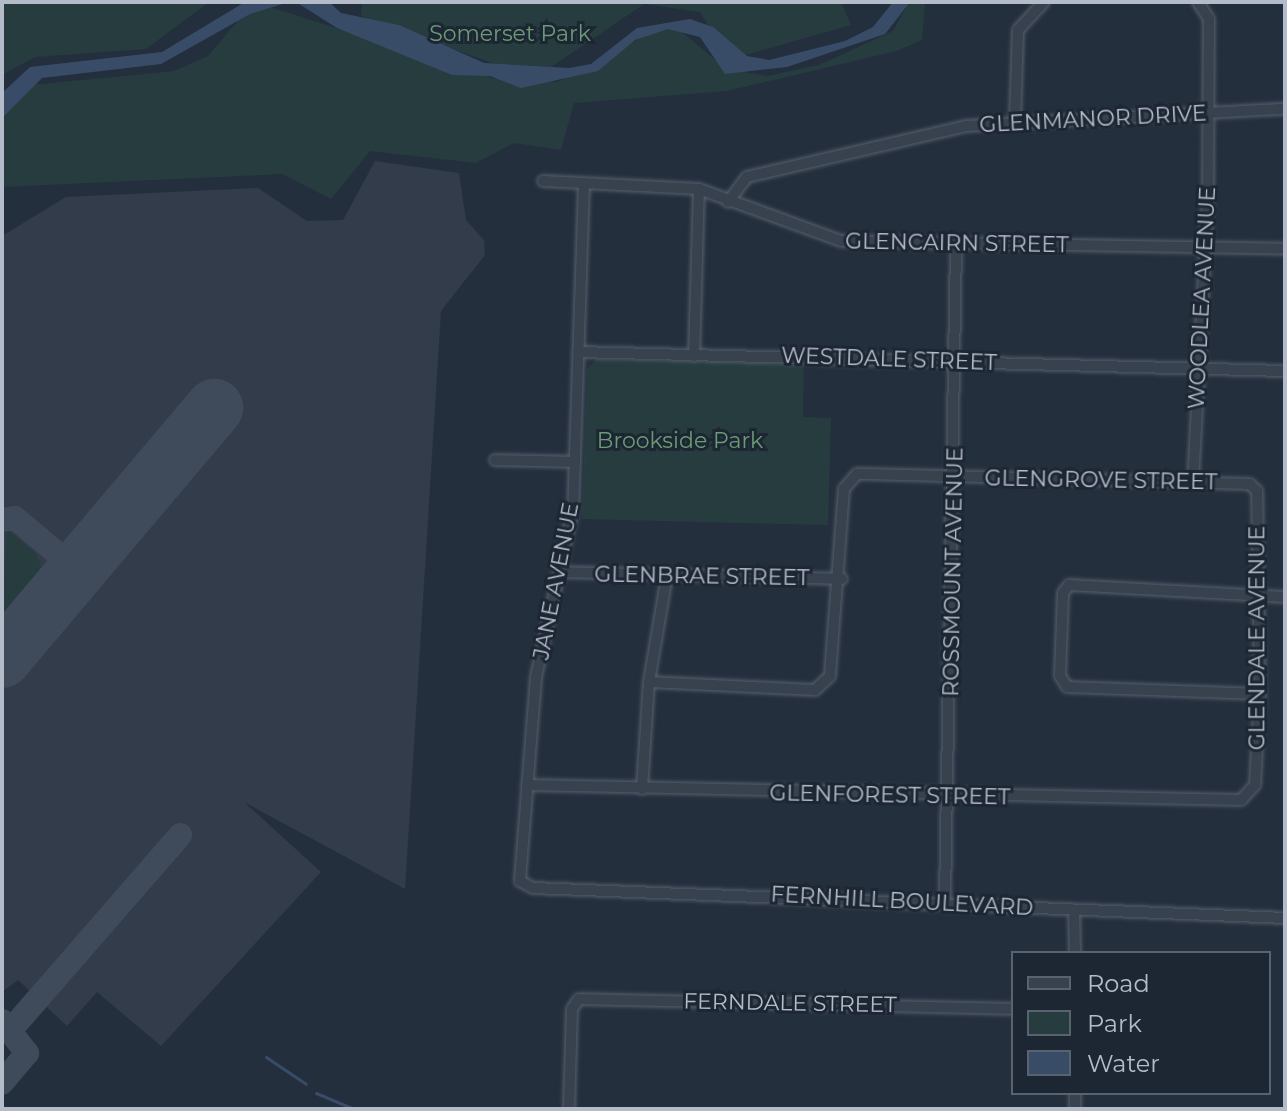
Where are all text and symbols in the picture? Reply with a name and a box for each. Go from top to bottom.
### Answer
park label: Somerset Park [429,21,591,47]
street label: GLENMANOR DRIVE [979,100,1207,138]
street label: WOODLEA AVENUE [1183,186,1221,410]
street label: GLENCAIRN STREET [845,228,1069,258]
street label: WESTDALE STREET [781,342,997,376]
park label: Brookside Park [597,428,763,454]
street label: ROSSMOUNT AVENUE [938,447,968,697]
street label: GLENGROVE STREET [984,465,1218,495]
street label: JANE AVENUE [528,500,584,662]
street label: GLENDALE AVENUE [1244,526,1270,750]
street label: GLENBRAE STREET [594,561,810,591]
street label: GLENFOREST STREET [769,780,1011,810]
street label: FERNHILL BOULEVARD [770,881,1034,921]
legend [1011,951,1271,1095]
text: Road [1087,969,1150,998]
street label: FERNDALE STREET [683,988,897,1018]
text: Park [1087,1009,1142,1038]
text: Water [1087,1049,1160,1078]

